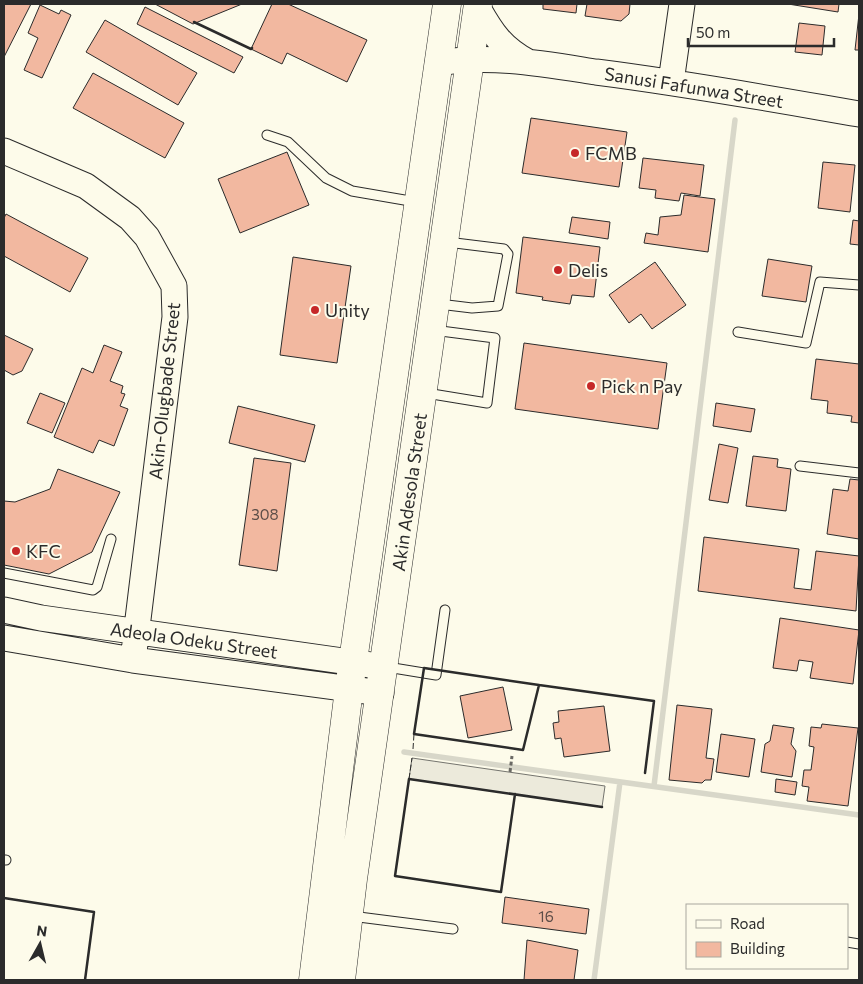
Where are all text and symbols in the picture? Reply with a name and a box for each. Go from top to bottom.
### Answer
scale bar [688,15,834,47]
text: 50 m [696,23,730,41]
street label: Sanusi Fafunwa Street [603,62,785,112]
place label: FCMB [585,142,637,164]
marker: FCMB [569,147,581,159]
place label: Delis [568,259,608,281]
marker: Delis [552,264,564,276]
place label: Unity [325,299,370,321]
street label: Akin-Olugbade Street [144,301,184,481]
marker: Unity [309,304,321,316]
place label: Pick n Pay [601,375,683,397]
marker: Pick n Pay [585,380,597,392]
street label: Akin Adesola Street [387,411,431,573]
house number: 308 [251,505,279,523]
place label: KFC [26,540,61,562]
marker: KFC [10,545,22,557]
street label: Adeola Odeku Street [109,617,279,663]
legend [686,904,848,969]
house number: 16 [538,907,554,925]
text: Road [730,914,765,932]
north arrow [15,919,65,969]
text: N [35,921,48,940]
text: Building [730,939,785,957]

